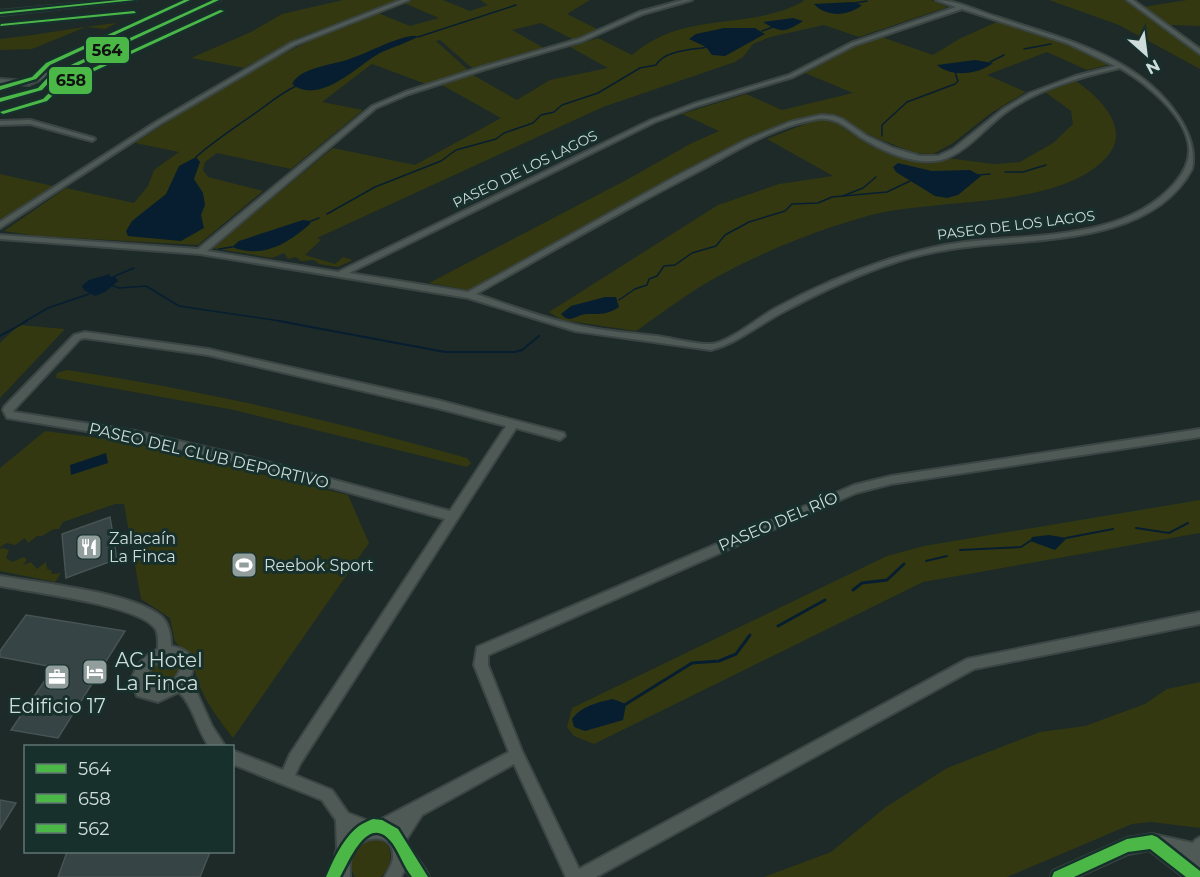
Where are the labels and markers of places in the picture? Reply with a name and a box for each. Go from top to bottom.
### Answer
place label: Zalacaín La Finca [109,529,176,566]
restaurant icon: Zalacaín La Finca [74,532,104,562]
sports icon: Reebok Sport [229,550,259,580]
place label: Reebok Sport [264,556,374,575]
place label: AC Hotel La Finca [115,648,203,695]
hotel icon: AC Hotel La Finca [80,657,110,687]
office icon: Edificio 17 [42,662,72,692]
place label: Edificio 17 [8,694,106,718]

